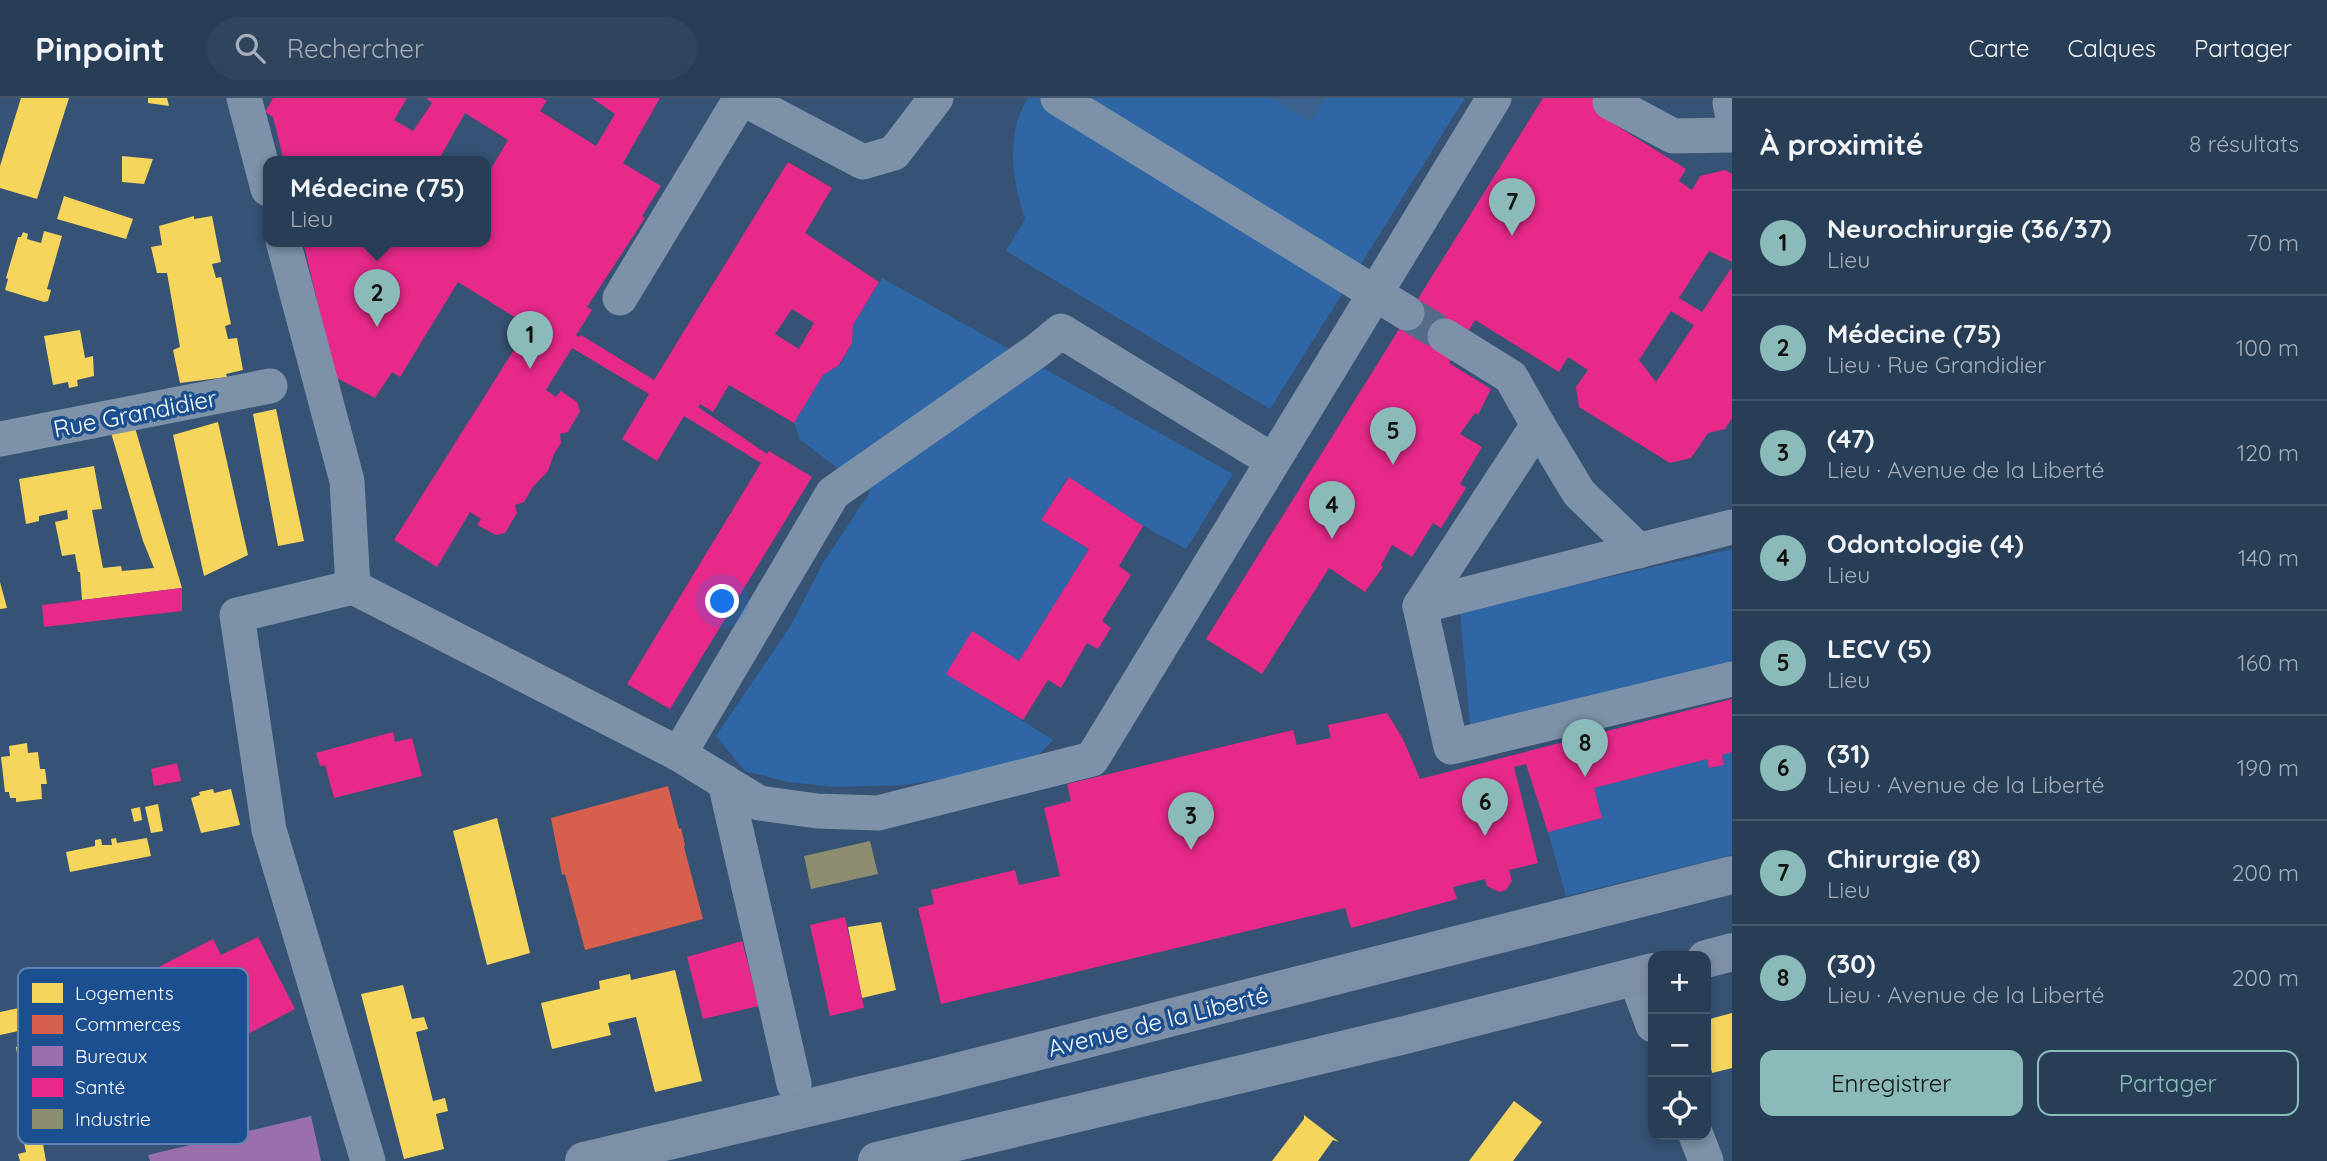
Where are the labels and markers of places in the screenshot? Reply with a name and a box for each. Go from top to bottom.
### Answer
pin: 7 [1489,178,1535,236]
pin: 2 [354,269,400,327]
pin: 1 [507,311,553,369]
pin: 5 [1370,407,1416,465]
pin: 4 [1309,481,1355,539]
pin: 8 [1562,719,1608,777]
pin: 6 [1462,778,1508,836]
pin: 3 [1168,792,1214,850]

